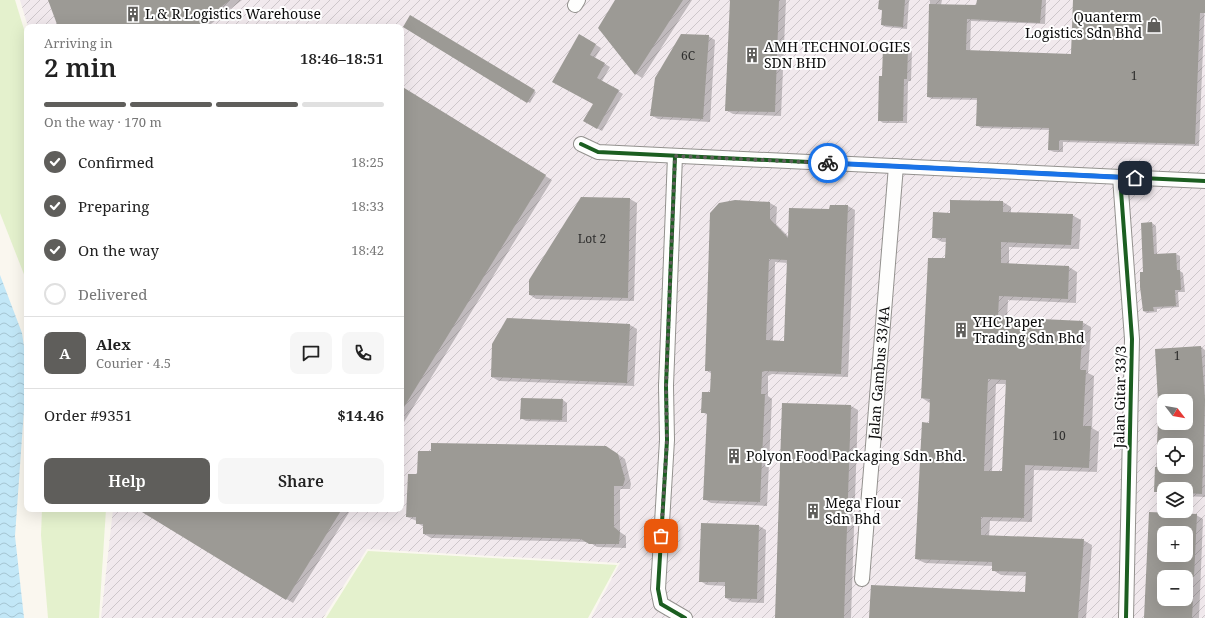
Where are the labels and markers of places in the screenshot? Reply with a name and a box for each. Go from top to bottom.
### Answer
place label: L & R Logistics Warehouse [145,4,321,23]
building icon: L & R Logistics Warehouse [124,5,142,23]
place label: Quanterm Logistics Sdn Bhd [1025,7,1142,42]
shop icon: Quanterm Logistics Sdn Bhd [1145,16,1163,34]
place label: AMH TECHNOLOGIES SDN BHD [764,37,910,72]
building icon: AMH TECHNOLOGIES SDN BHD [743,46,761,64]
pin [1118,161,1152,195]
place label: YHC Paper Trading Sdn Bhd [972,312,1085,347]
building icon: YHC Paper Trading Sdn Bhd [952,321,970,339]
place label: Polyon Food Packaging Sdn. Bhd. [746,446,966,465]
building icon: Polyon Food Packaging Sdn. Bhd. [725,447,743,465]
place label: Mega Flour Sdn Bhd [825,493,901,528]
building icon: Mega Flour Sdn Bhd [804,502,822,520]
pin [644,519,678,553]

